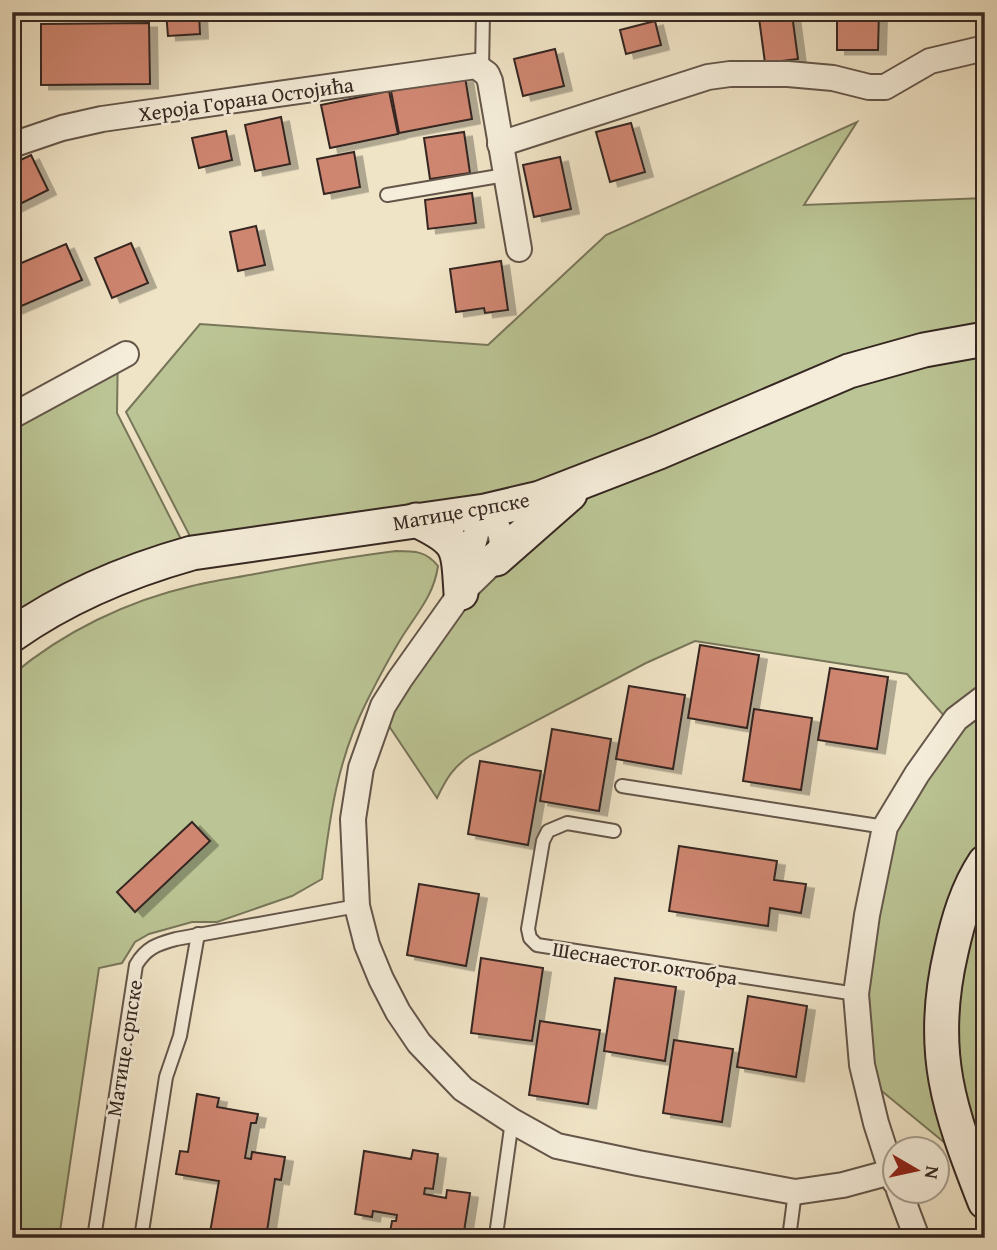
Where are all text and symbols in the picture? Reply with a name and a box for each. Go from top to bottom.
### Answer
street label: Хероја Горана Остојића [136,69,356,129]
street label: Матице српске [390,484,532,538]
street label: Шеснаестог октобра [550,933,740,993]
street label: Матице српске [98,977,150,1119]
north arrow [881,1134,951,1204]
text: N [918,1164,948,1181]

